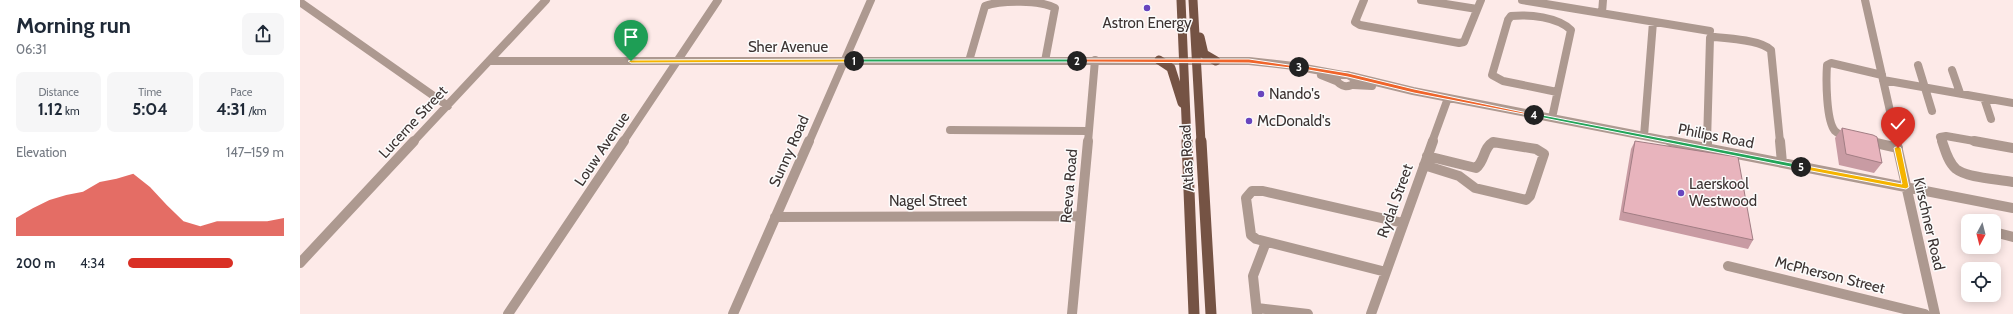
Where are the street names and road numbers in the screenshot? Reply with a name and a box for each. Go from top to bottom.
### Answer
street label: Sher Avenue [748,38,828,56]
street label: Lucerne Street [375,82,451,162]
street label: Louw Avenue [571,108,633,189]
street label: Sunny Road [765,112,813,190]
street label: Philips Road [1676,120,1756,152]
street label: Atlas Road [1176,124,1198,192]
street label: Reeva Road [1057,148,1081,224]
street label: Rydal Street [1373,162,1417,240]
street label: Kirschner Road [1910,176,1948,272]
street label: Nagel Street [889,192,967,210]
street label: McPherson Street [1773,253,1887,297]

